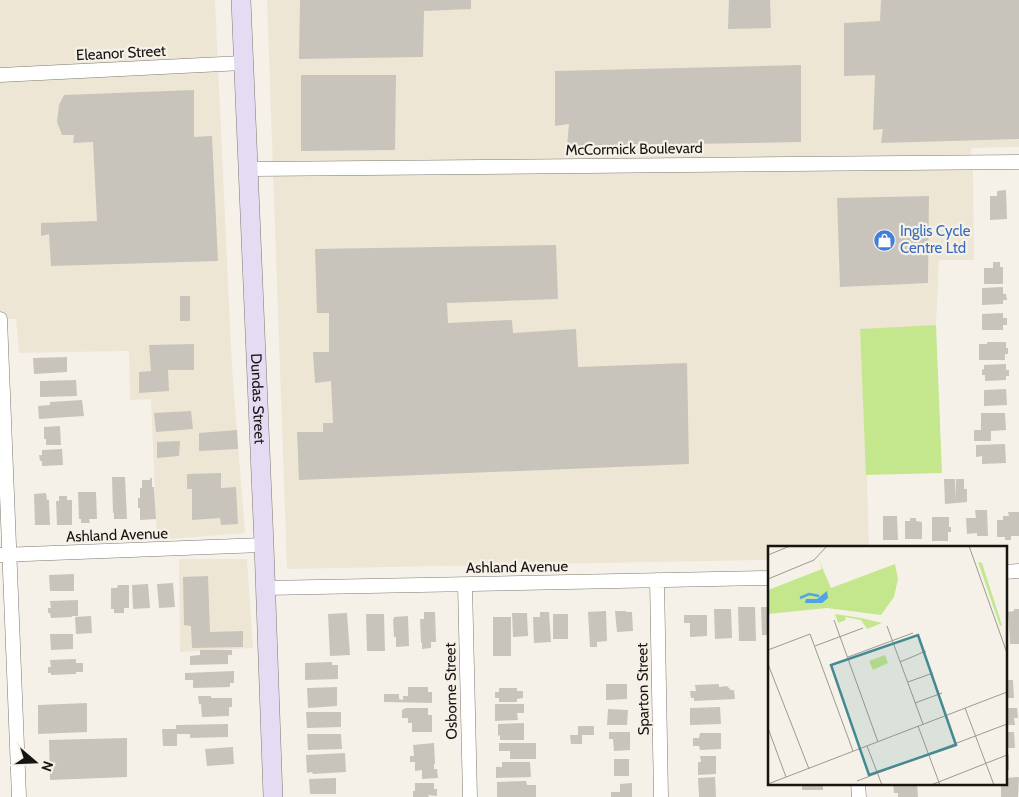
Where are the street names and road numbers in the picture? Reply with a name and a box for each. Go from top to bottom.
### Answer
street label: Eleanor Street [76,42,166,64]
street label: McCormick Boulevard [565,139,703,159]
street label: Dundas Street [247,353,269,444]
street label: Ashland Avenue [66,524,169,546]
street label: Ashland Avenue [466,557,568,577]
street label: Osborne Street [441,642,461,740]
street label: Sparton Street [633,643,653,735]

